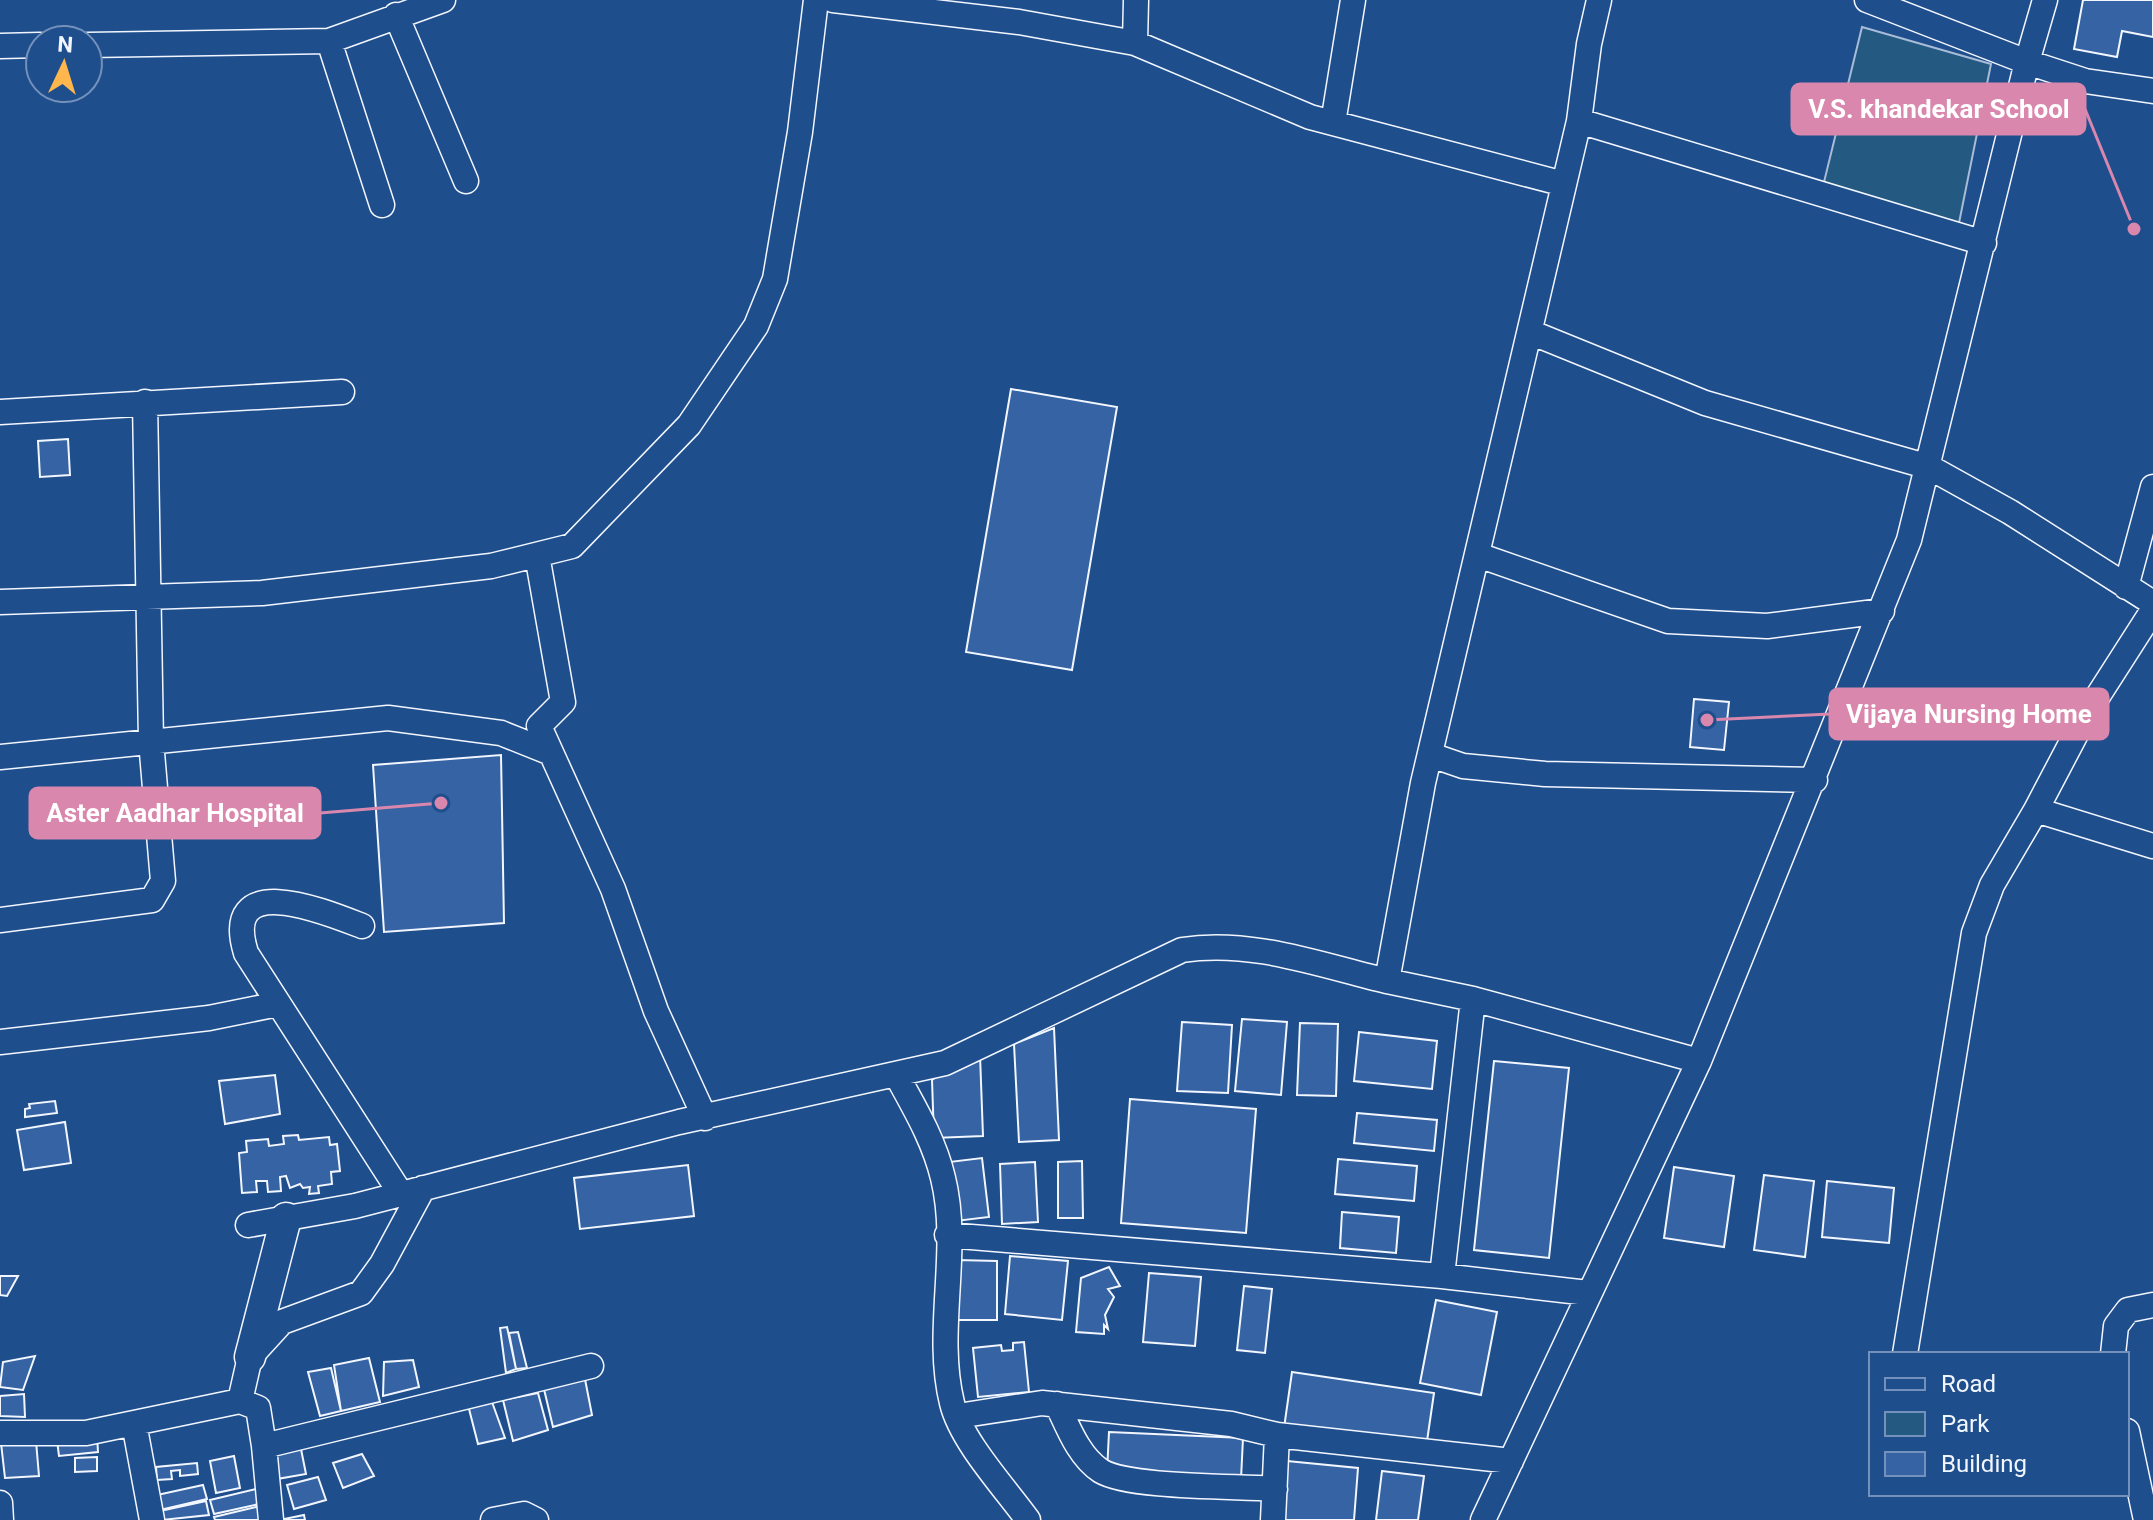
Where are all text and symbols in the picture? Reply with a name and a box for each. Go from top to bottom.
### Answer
north arrow [24,24,104,104]
text: N [57,32,74,58]
callout: V.S. khandekar School [1792,84,2085,134]
text: V.S. khandekar School [1808,94,2070,124]
callout: Vijaya Nursing Home [1830,689,2108,739]
text: Vijaya Nursing Home [1846,699,2092,729]
callout: Aster Aadhar Hospital [30,788,320,838]
text: Aster Aadhar Hospital [46,798,304,828]
legend [1869,1352,2129,1496]
text: Road [1941,1370,1996,1398]
text: Park [1941,1410,1990,1438]
text: Building [1941,1450,2027,1478]

